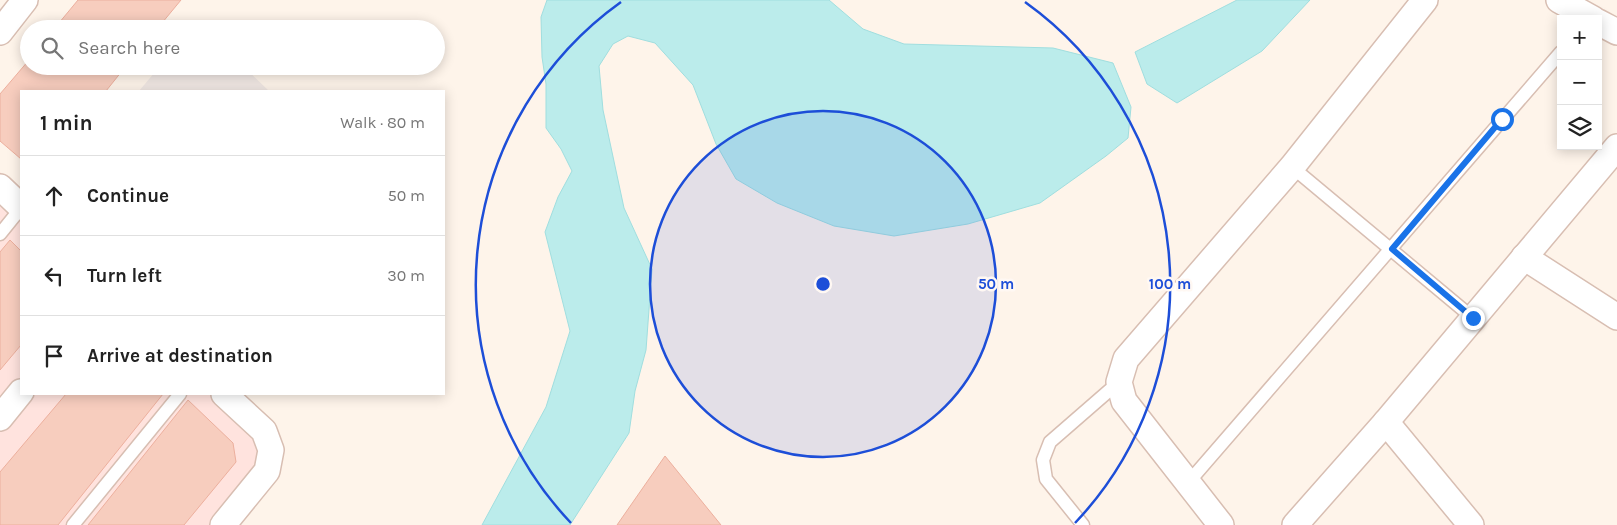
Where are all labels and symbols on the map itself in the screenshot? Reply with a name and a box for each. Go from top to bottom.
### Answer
route start [1491,108,1514,131]
centre of rings [814,275,832,293]
text: 50 m [978,275,1014,293]
text: 100 m [1149,275,1191,293]
route end [1462,307,1485,330]

